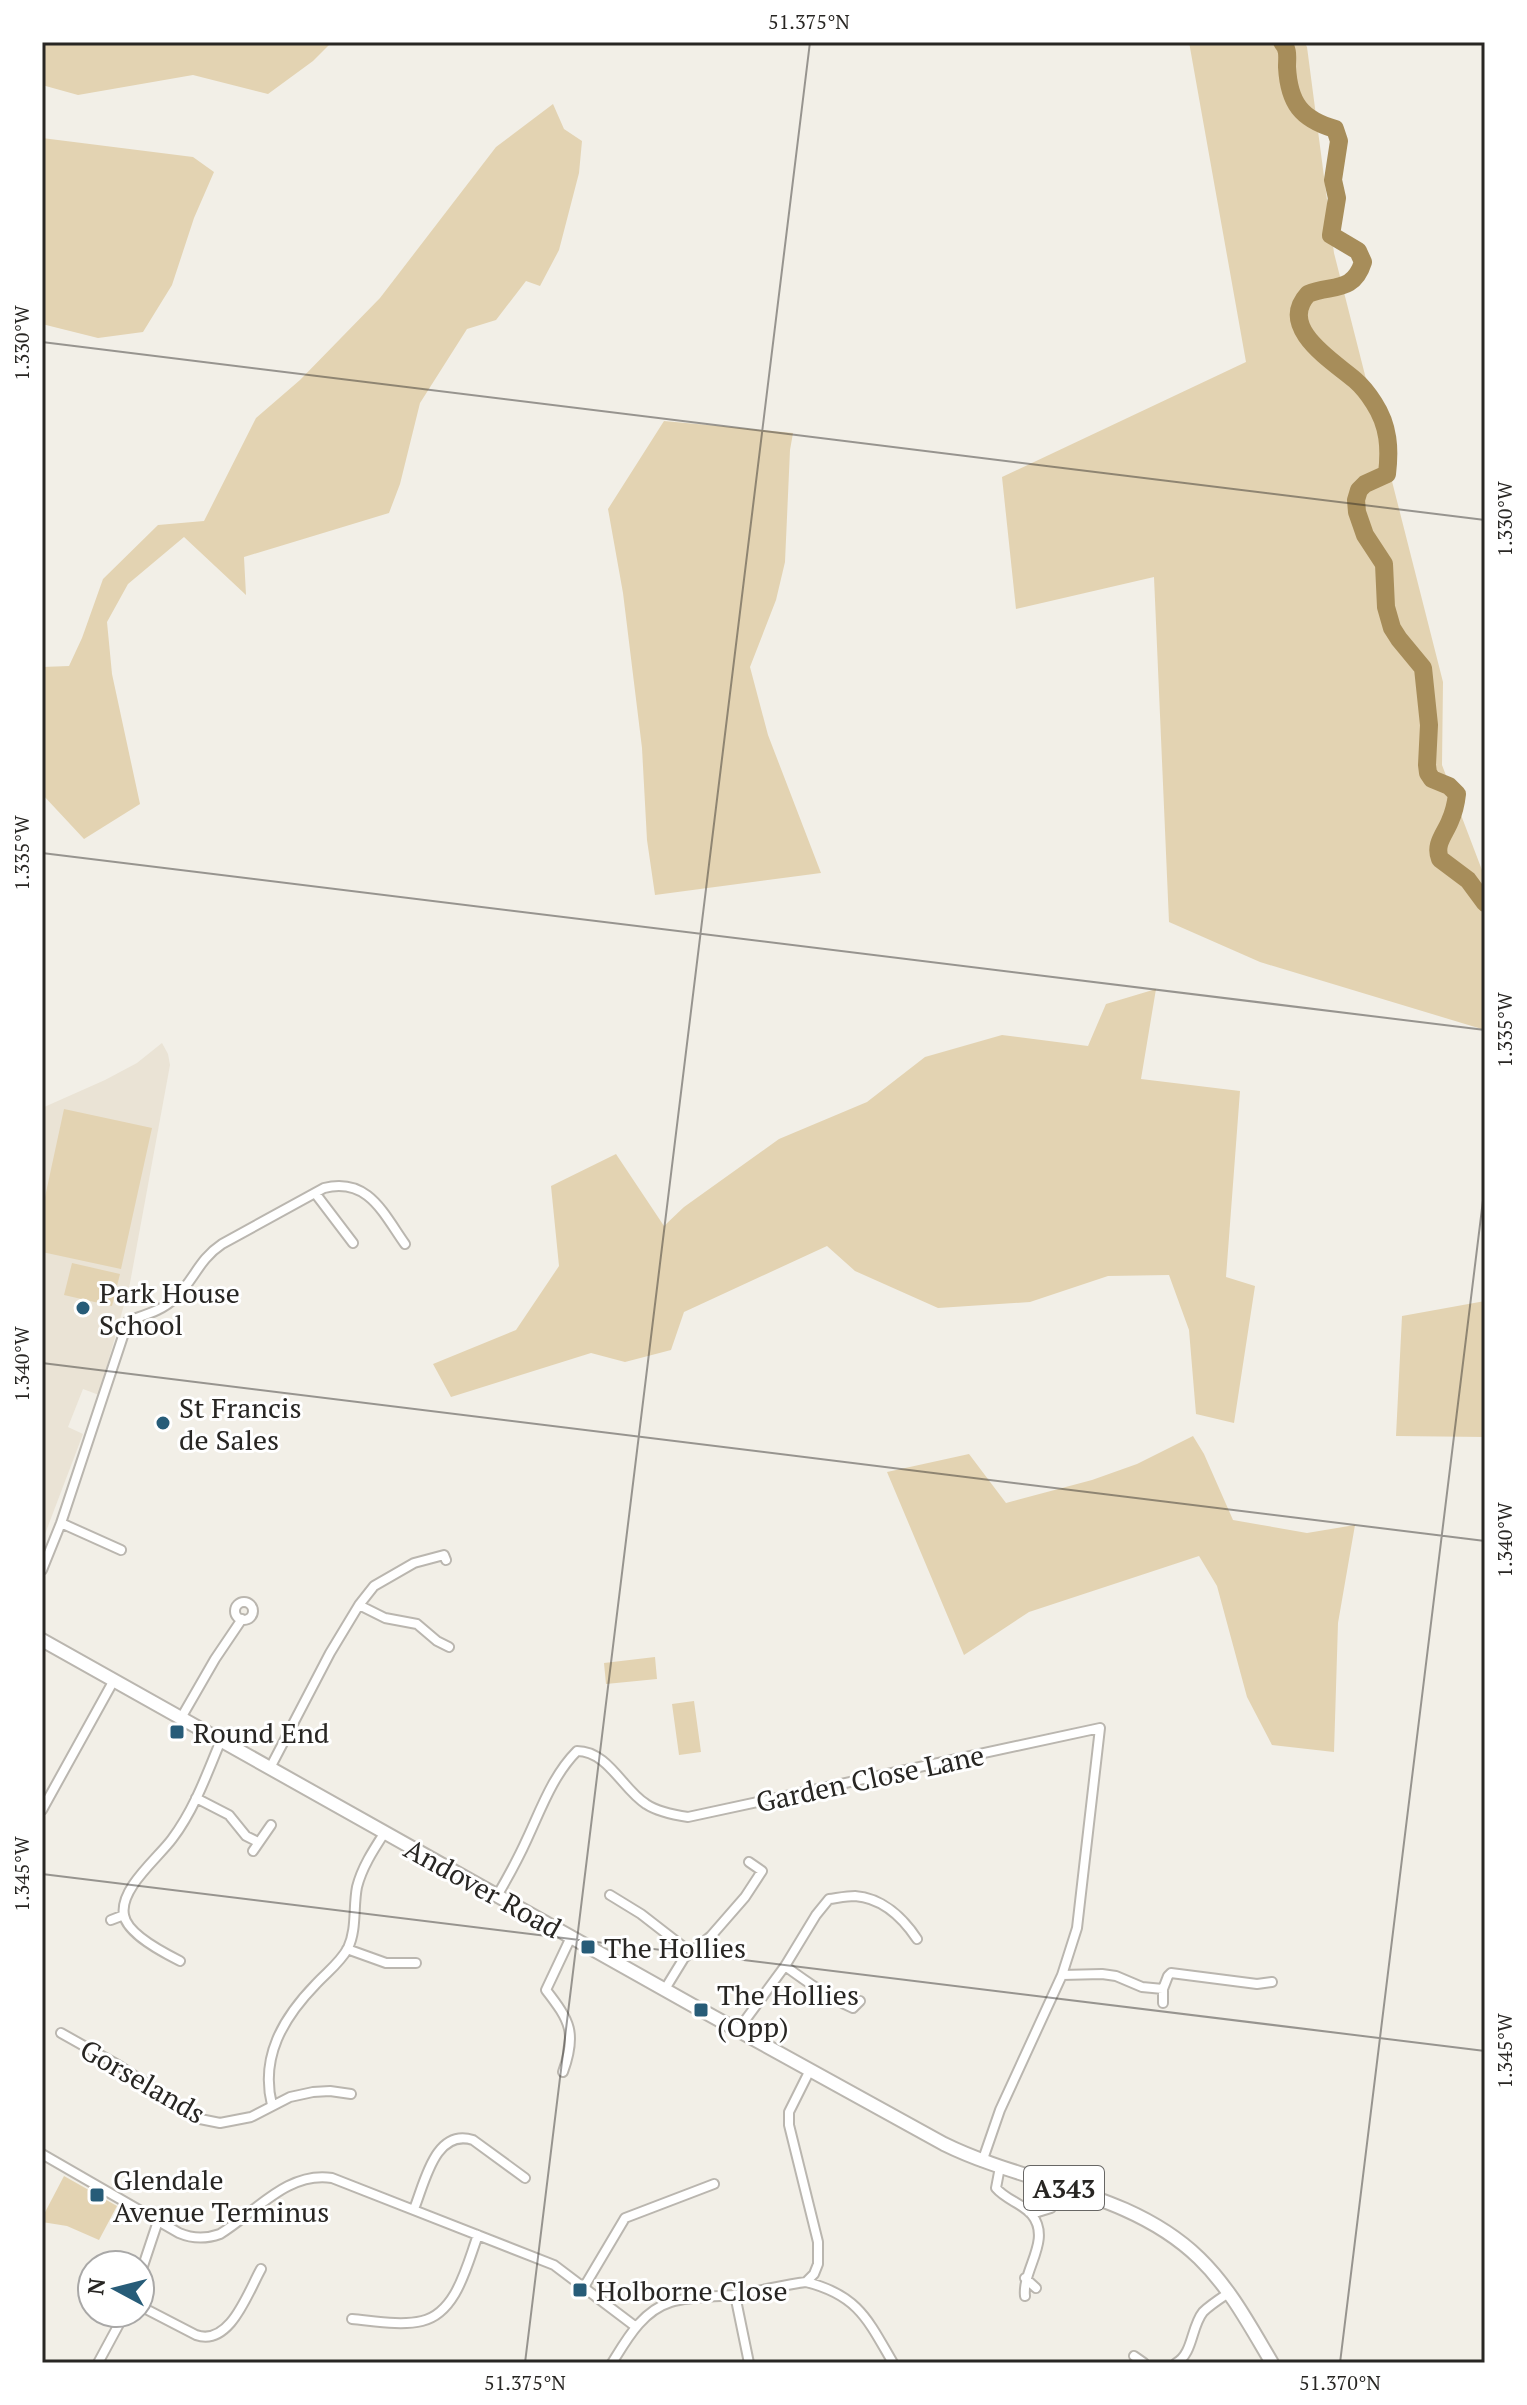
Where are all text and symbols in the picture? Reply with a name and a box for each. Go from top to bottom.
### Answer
text: 51.375°N [768,8,850,35]
text: 1.330°W [8,305,35,381]
text: 1.330°W [1491,481,1518,557]
text: 1.335°W [8,815,35,891]
text: 1.335°W [1491,992,1518,1068]
place label: Park House School [99,1274,240,1343]
marker: Park House School [74,1299,92,1317]
text: 1.340°W [8,1326,35,1402]
place label: St Francis de Sales [179,1389,302,1458]
marker: St Francis de Sales [154,1414,172,1432]
text: 1.340°W [1491,1502,1518,1578]
place label: Round End [193,1714,329,1751]
marker: Round End [168,1723,186,1741]
street label: Garden Close Lane [752,1736,988,1820]
street label: Andover Road [398,1830,568,1946]
text: 1.345°W [8,1836,35,1912]
place label: The Hollies [604,1929,746,1966]
marker: The Hollies [579,1938,597,1956]
place label: The Hollies (Opp) [717,1976,859,2045]
marker: The Hollies (Opp) [692,2001,710,2019]
text: 1.345°W [1491,2013,1518,2089]
street label: Gorselands [74,2030,212,2132]
place label: Glendale Avenue Terminus [113,2161,329,2230]
road number: A343 [1024,2166,1104,2210]
marker: Glendale Avenue Terminus [88,2186,106,2204]
north arrow [76,2249,156,2329]
place label: Holborne Close [596,2272,787,2309]
text: N [80,2276,111,2297]
marker: Holborne Close [571,2281,589,2299]
text: 51.375°N [484,2369,566,2396]
text: 51.370°N [1299,2369,1381,2396]

